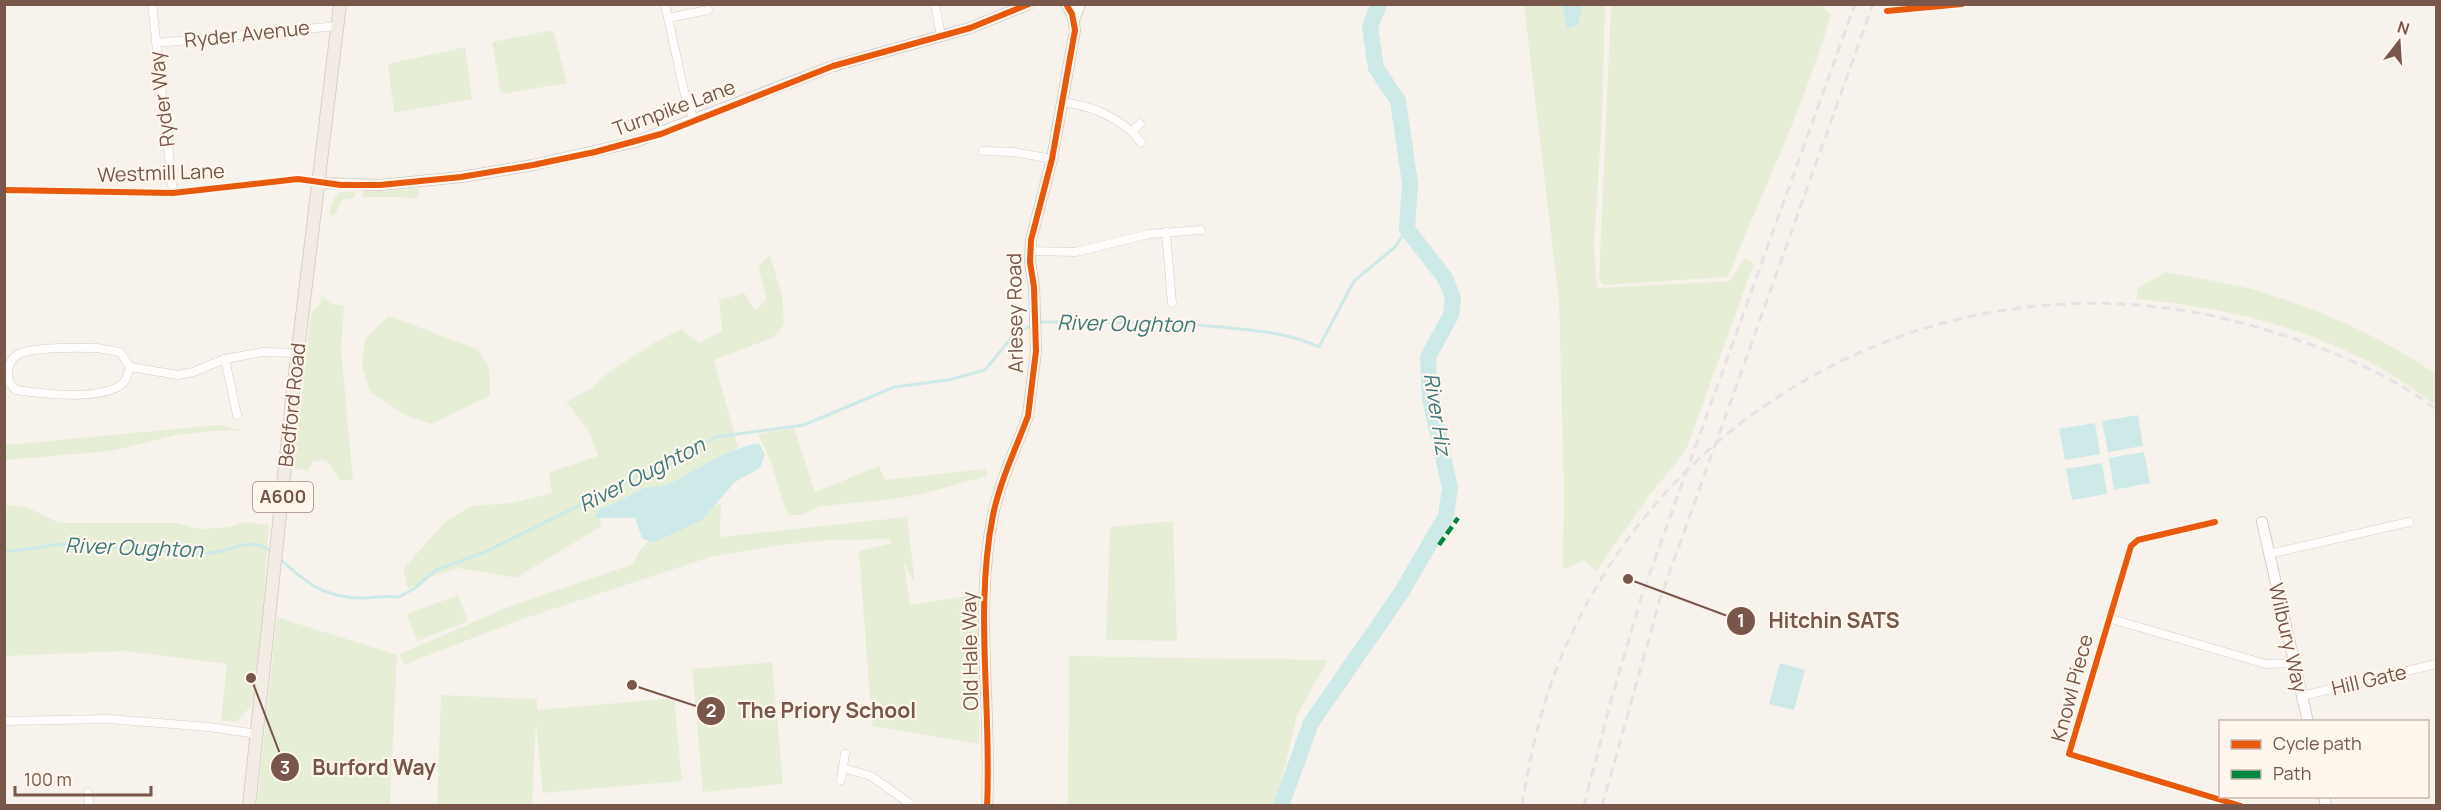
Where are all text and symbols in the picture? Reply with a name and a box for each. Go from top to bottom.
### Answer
north arrow [2369,12,2429,72]
street label: Ryder Avenue [183,13,311,54]
text: N [2395,15,2412,40]
street label: Ryder Way [142,49,181,149]
street label: Turnpike Lane [609,73,739,142]
street label: Westmill Lane [97,157,225,188]
street label: Arlesey Road [1000,253,1029,373]
water label: River Oughton [1057,308,1197,338]
street label: Bedford Road [272,342,311,468]
water label: River Hiz [1418,371,1459,460]
water label: River Oughton [574,430,711,518]
road number: A600 [253,482,313,512]
water label: River Oughton [65,531,205,563]
street label: Wilbury Way [2263,580,2314,696]
street label: Old Hale Way [955,591,984,711]
callout: Hitchin SATS [1726,601,1911,640]
text: Hitchin SATS [1768,606,1900,634]
text: 1 [1737,608,1745,632]
street label: Knowl Piece [2044,631,2099,745]
street label: Hill Gate [2329,658,2409,701]
callout: The Priory School [696,692,928,731]
text: The Priory School [738,696,916,724]
text: 2 [706,698,716,722]
legend [2219,720,2429,798]
text: Cycle path [2273,731,2362,755]
callout: Burford Way [270,748,447,787]
text: Burford Way [312,753,436,781]
text: 3 [280,755,290,779]
scale bar [15,759,152,797]
text: Path [2273,761,2311,785]
text: 100 m [24,767,72,791]

